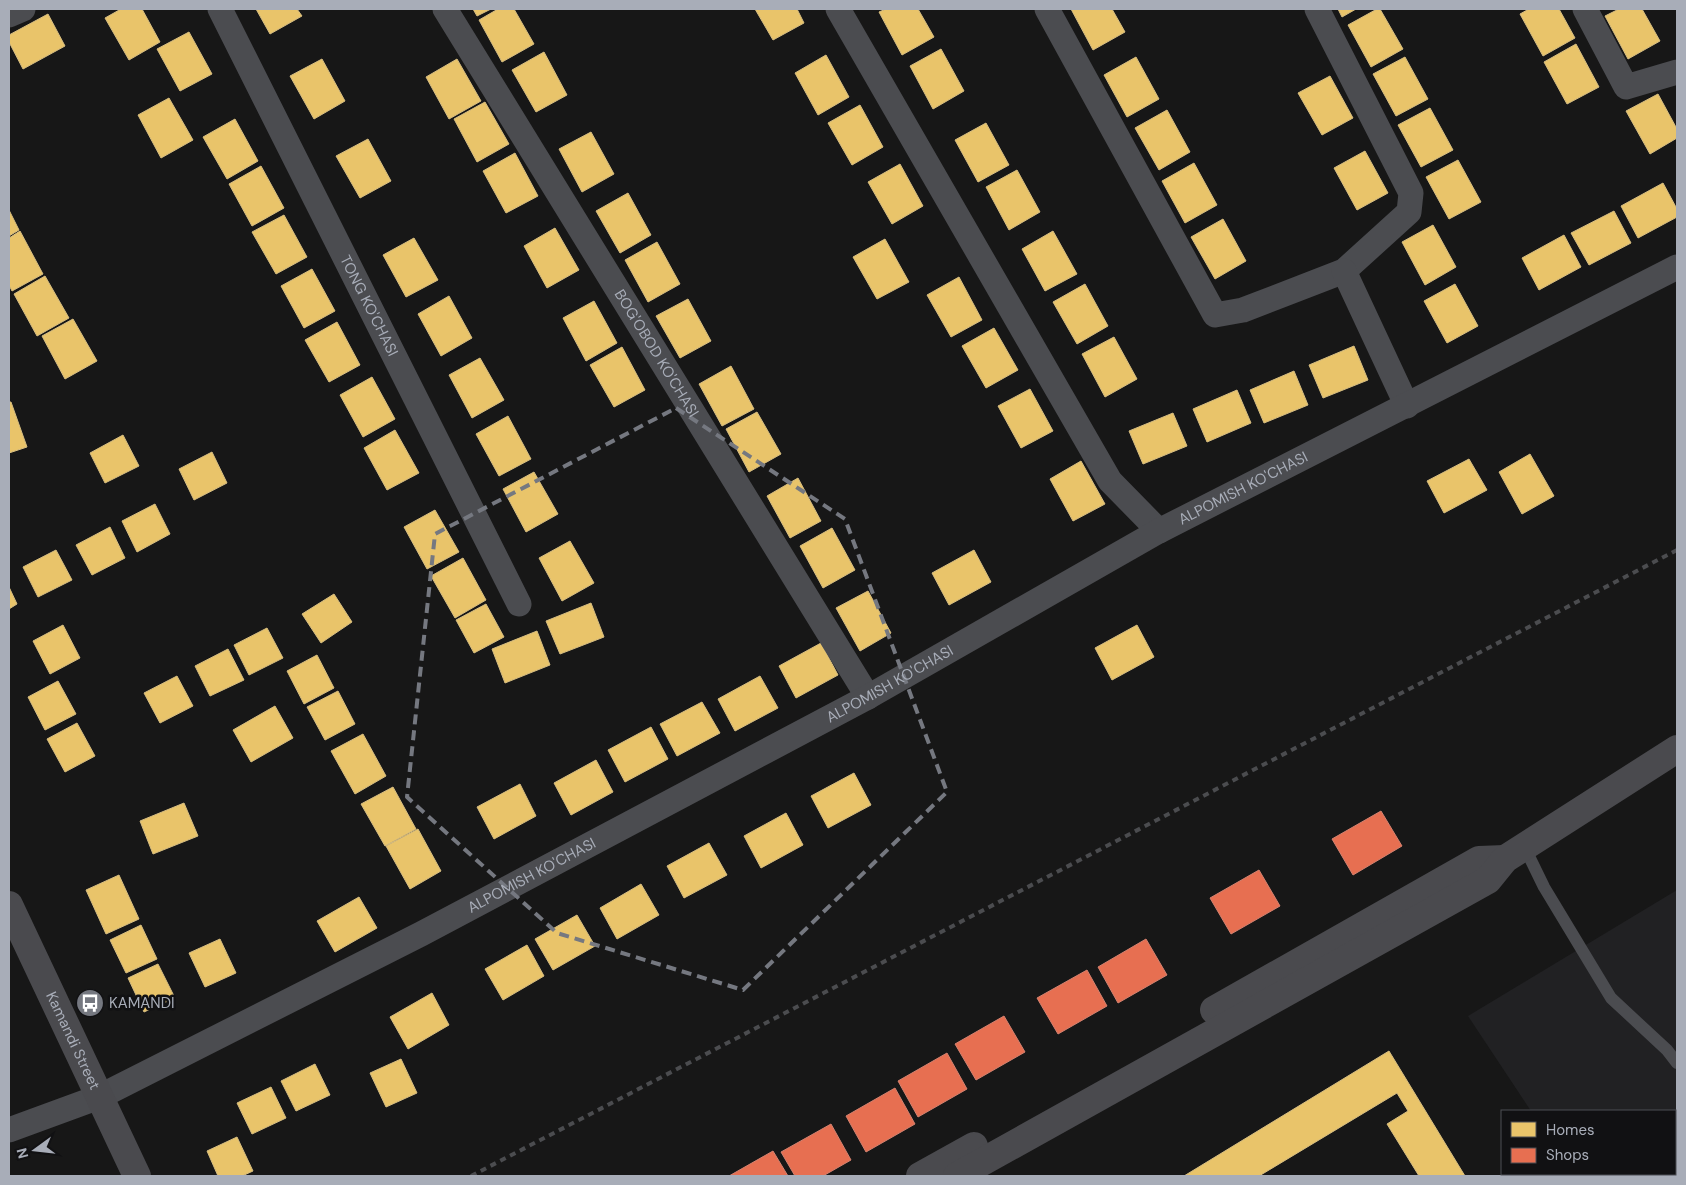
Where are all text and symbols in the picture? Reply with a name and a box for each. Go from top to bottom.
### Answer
street label: TONG KO'CHASI [335,252,403,360]
street label: BOG'OBOD KO'CHASI [610,286,703,421]
street label: ALPOMISH KO'CHASI [1175,447,1311,529]
street label: ALPOMISH KO'CHASI [823,640,957,727]
street label: ALPOMISH KO'CHASI [464,833,599,918]
street label: Kamandi Street [41,988,105,1093]
bus stop icon: KAMANDI [75,988,105,1018]
place label: KAMANDI [109,993,175,1013]
legend [1501,1110,1676,1175]
text: Homes [1546,1120,1595,1140]
north arrow [10,1125,60,1175]
text: Shops [1546,1145,1589,1165]
text: N [12,1146,32,1161]

